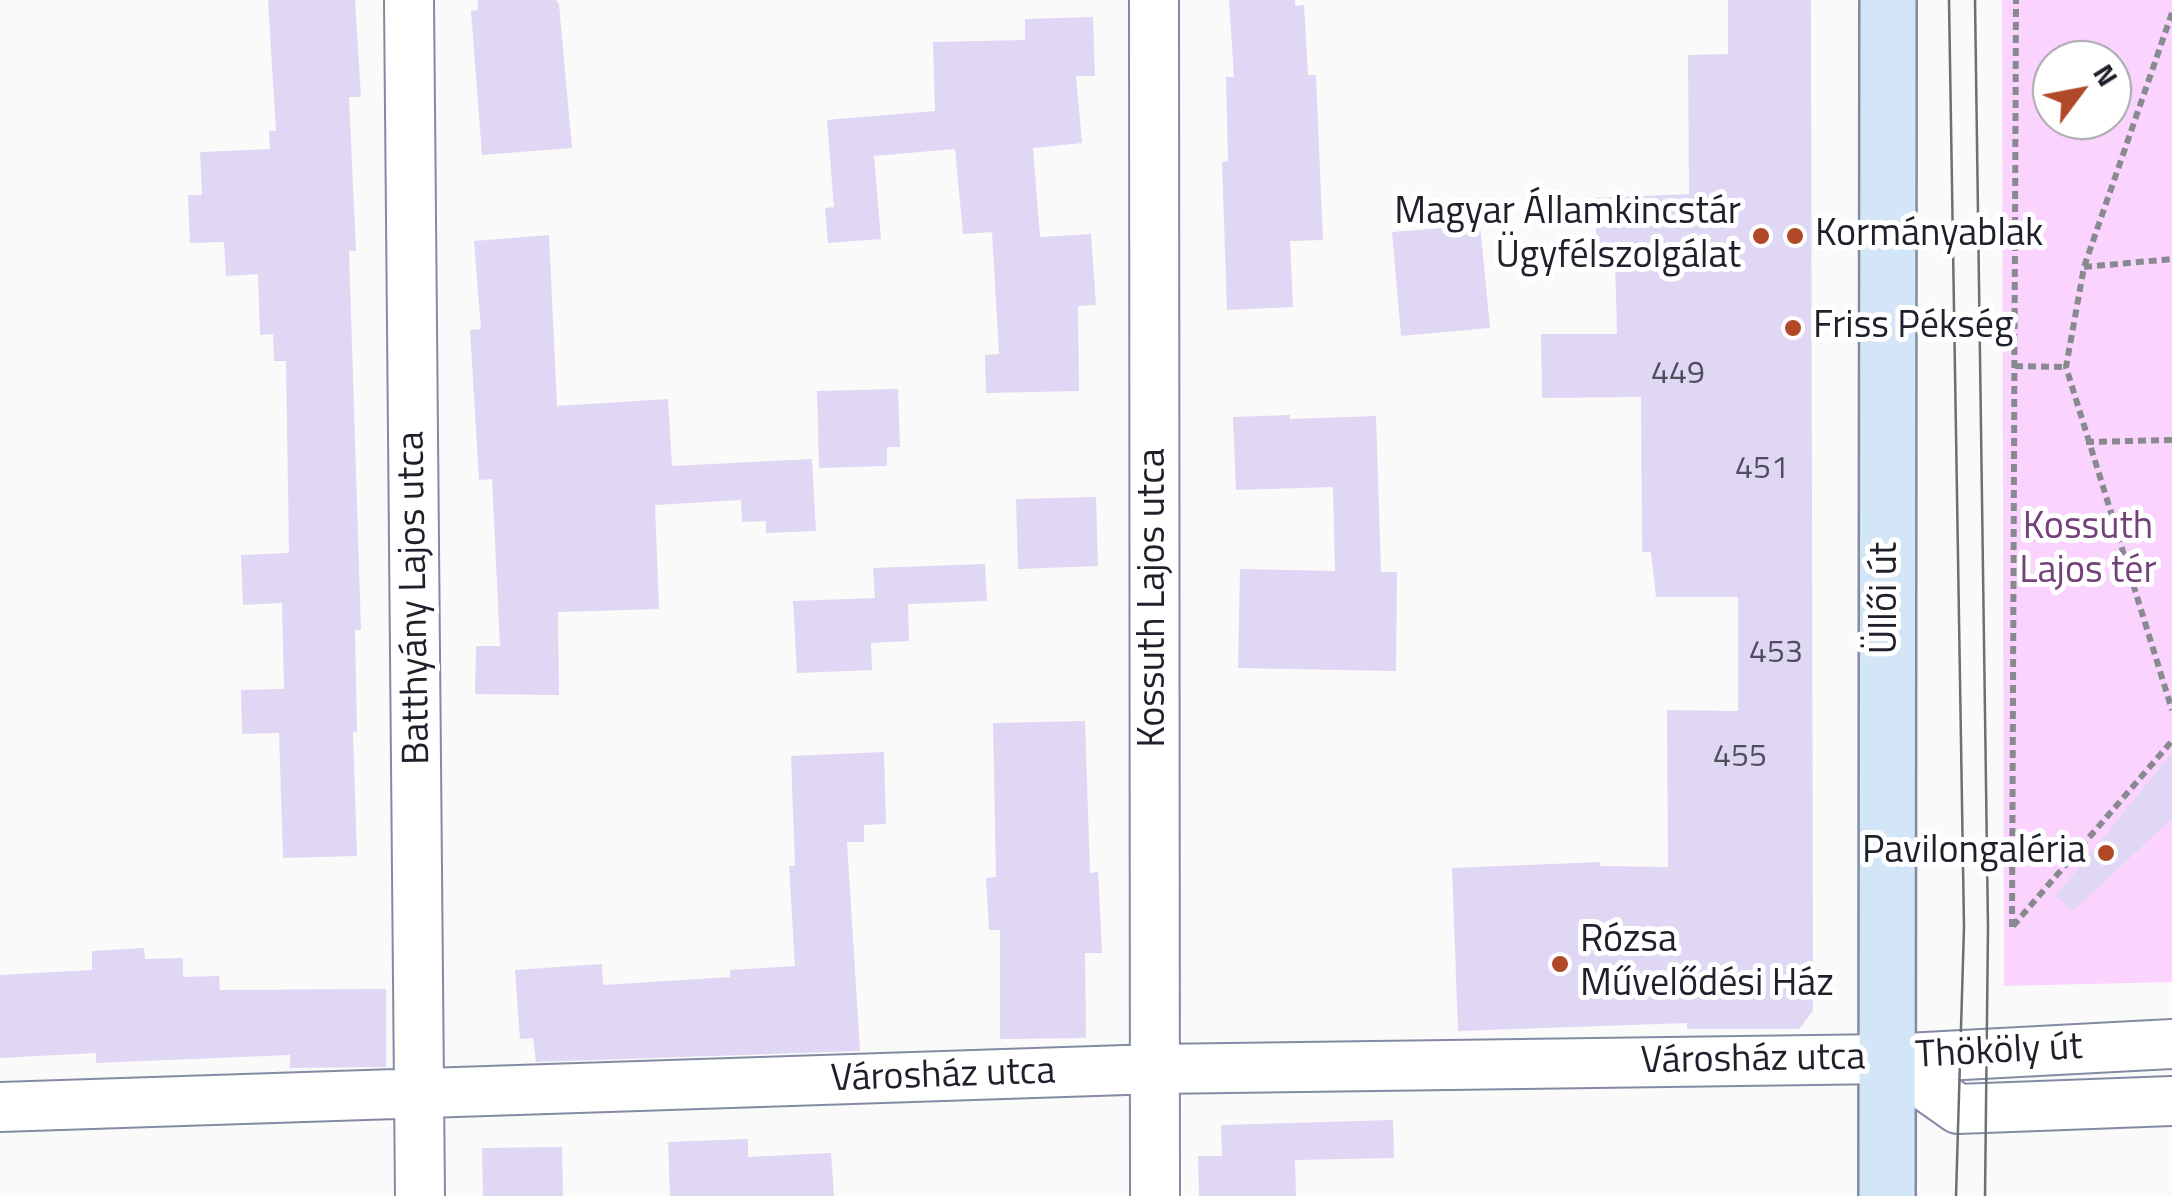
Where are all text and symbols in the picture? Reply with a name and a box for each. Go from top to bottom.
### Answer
north arrow [2032,40,2132,140]
text: N [2083,55,2130,95]
place label: Magyar Államkincstár Ügyfélszolgálat [1394,191,1741,280]
place label: Kormányablak [1815,213,2043,259]
marker: Magyar Államkincstár Ügyfélszolgálat [1750,225,1772,247]
marker: Kormányablak [1784,225,1806,247]
place label: Friss Pékség [1813,305,2014,351]
marker: Friss Pékség [1782,317,1804,339]
house number: 449 [1651,356,1705,394]
street label: Batthyány Lajos utca [390,431,442,765]
street label: Kossuth Lajos utca [1132,448,1178,748]
house number: 451 [1735,451,1789,489]
park label: Kossuth Lajos tér [2019,506,2157,596]
street label: Üllői út [1864,542,1910,654]
house number: 453 [1749,635,1803,673]
house number: 455 [1713,739,1767,777]
place label: Pavilongaléria [1862,830,2086,876]
marker: Pavilongaléria [2095,842,2117,864]
place label: Rózsa Művelődési Ház [1580,919,1834,1008]
marker: Rózsa Művelődési Ház [1549,953,1571,975]
street label: Thököly út [1914,1026,2084,1080]
street label: Városház utca [1640,1036,1866,1086]
street label: Városház utca [830,1050,1056,1104]

